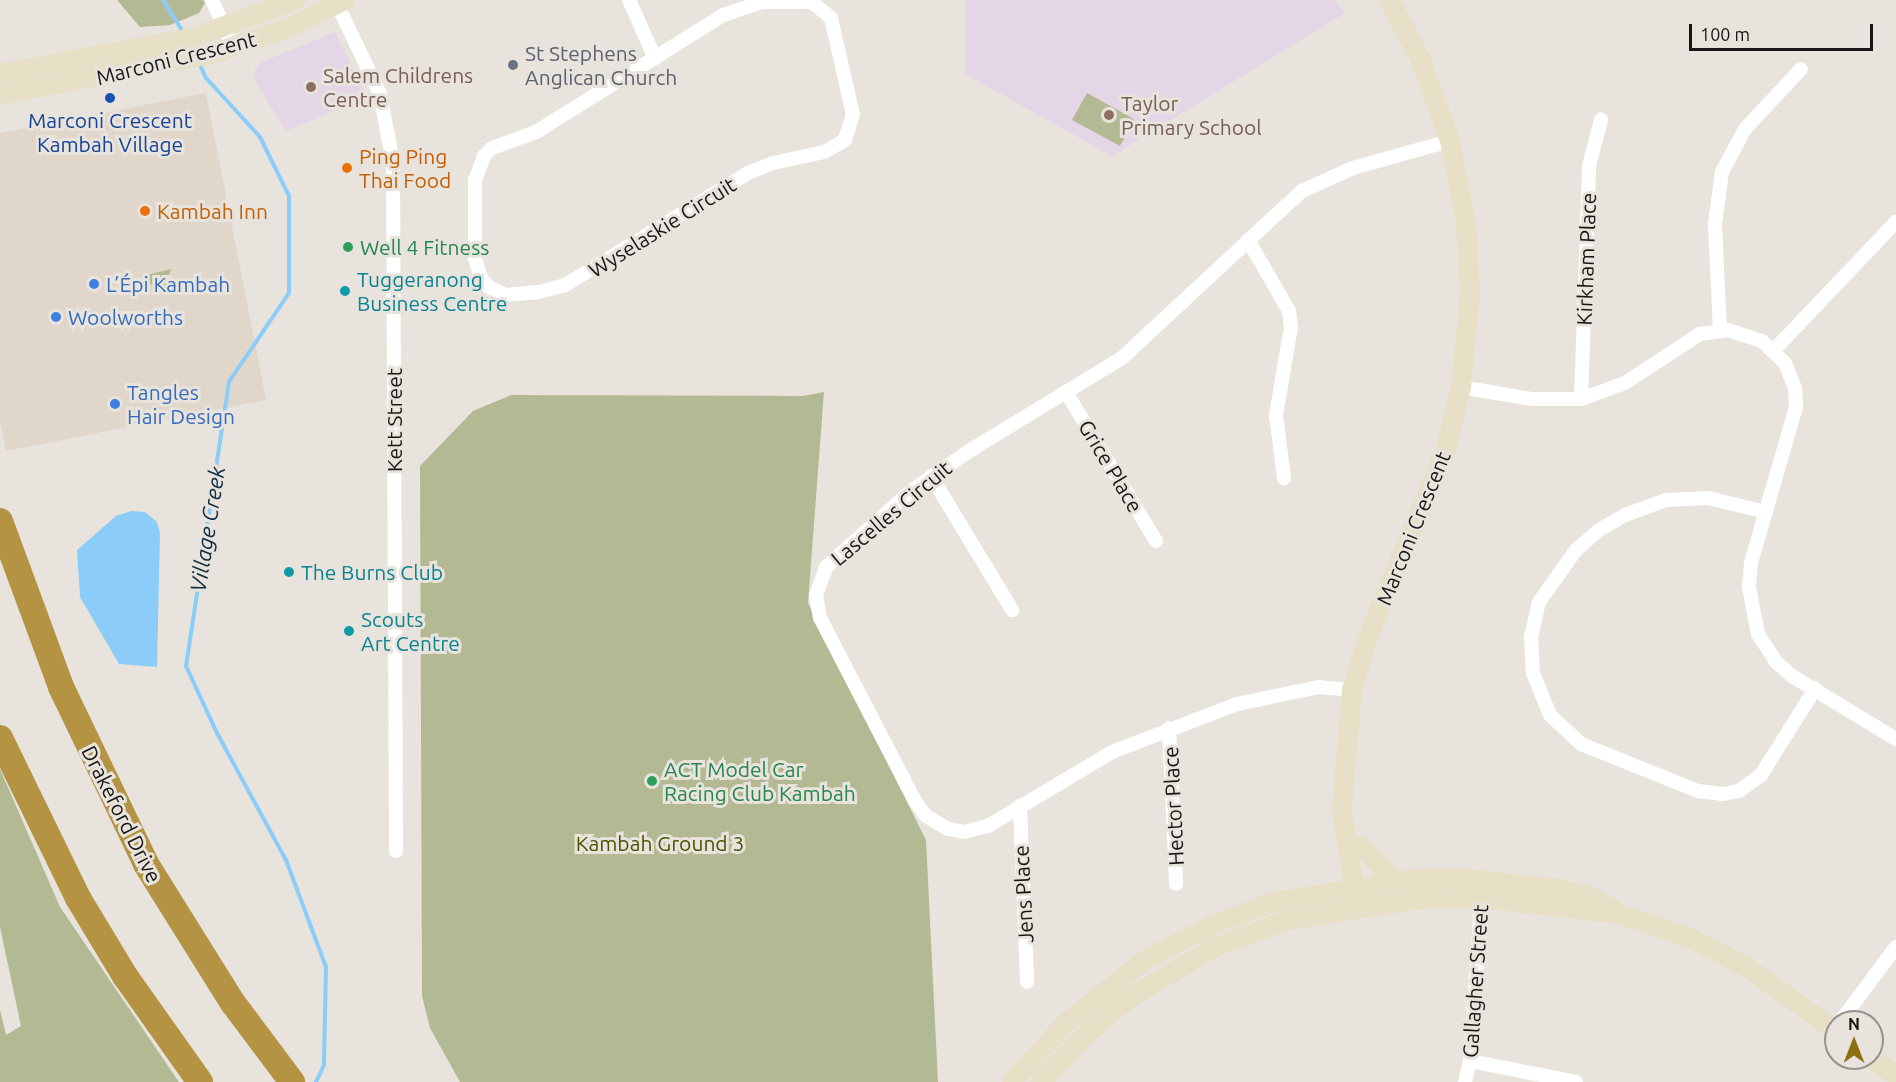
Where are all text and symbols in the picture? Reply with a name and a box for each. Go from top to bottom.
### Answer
scale bar [1692,12,1876,50]
text: 100 m [1700,24,1750,44]
street label: Marconi Crescent [93,26,259,90]
place label: St Stephens Anglican Church [525,40,677,90]
marker: St Stephens Anglican Church [506,58,520,72]
place label: Salem Childrens Centre [323,62,473,112]
marker: Salem Childrens Centre [304,80,318,94]
place label: Taylor Primary School [1121,90,1262,140]
marker: Marconi Crescent Kambah Village [103,91,117,105]
place label: Marconi Crescent Kambah Village [28,107,192,157]
marker: Taylor Primary School [1102,108,1116,122]
place label: Ping Ping Thai Food [359,143,451,193]
marker: Ping Ping Thai Food [340,161,354,175]
street label: Wyselaskie Circuit [584,172,740,282]
street label: Kirkham Place [1571,192,1601,326]
place label: Kambah Inn [157,198,268,224]
marker: Kambah Inn [138,204,152,218]
place label: Well 4 Fitness [360,234,489,260]
marker: Well 4 Fitness [341,240,355,254]
place label: Tuggeranong Business Centre [357,266,507,316]
place label: L’Épi Kambah [106,271,230,297]
marker: L’Épi Kambah [87,277,101,291]
marker: Tuggeranong Business Centre [338,284,352,298]
place label: Woolworths [68,304,183,330]
marker: Woolworths [49,310,63,324]
street label: Kett Street [381,368,407,472]
place label: Tangles Hair Design [127,379,235,429]
marker: Tangles Hair Design [108,397,122,411]
street label: Grice Place [1074,415,1148,517]
street label: Marconi Crescent [1371,447,1455,609]
street label: Lascelles Circuit [826,455,956,571]
water label: Village Creek [184,464,230,594]
place label: The Burns Club [301,559,443,585]
marker: The Burns Club [282,565,296,579]
place label: Scouts Art Centre [361,606,460,656]
marker: Scouts Art Centre [342,624,356,638]
street label: Drakeford Drive [77,741,167,887]
street label: Hector Place [1157,746,1189,866]
place label: ACT Model Car Racing Club Kambah [664,756,856,806]
marker: ACT Model Car Racing Club Kambah [645,774,659,788]
park label: Kambah Ground 3 [576,830,744,856]
street label: Jens Place [1008,844,1038,944]
street label: Gallagher Street [1457,904,1493,1058]
north arrow [1824,1010,1884,1070]
text: N [1848,1015,1860,1033]

